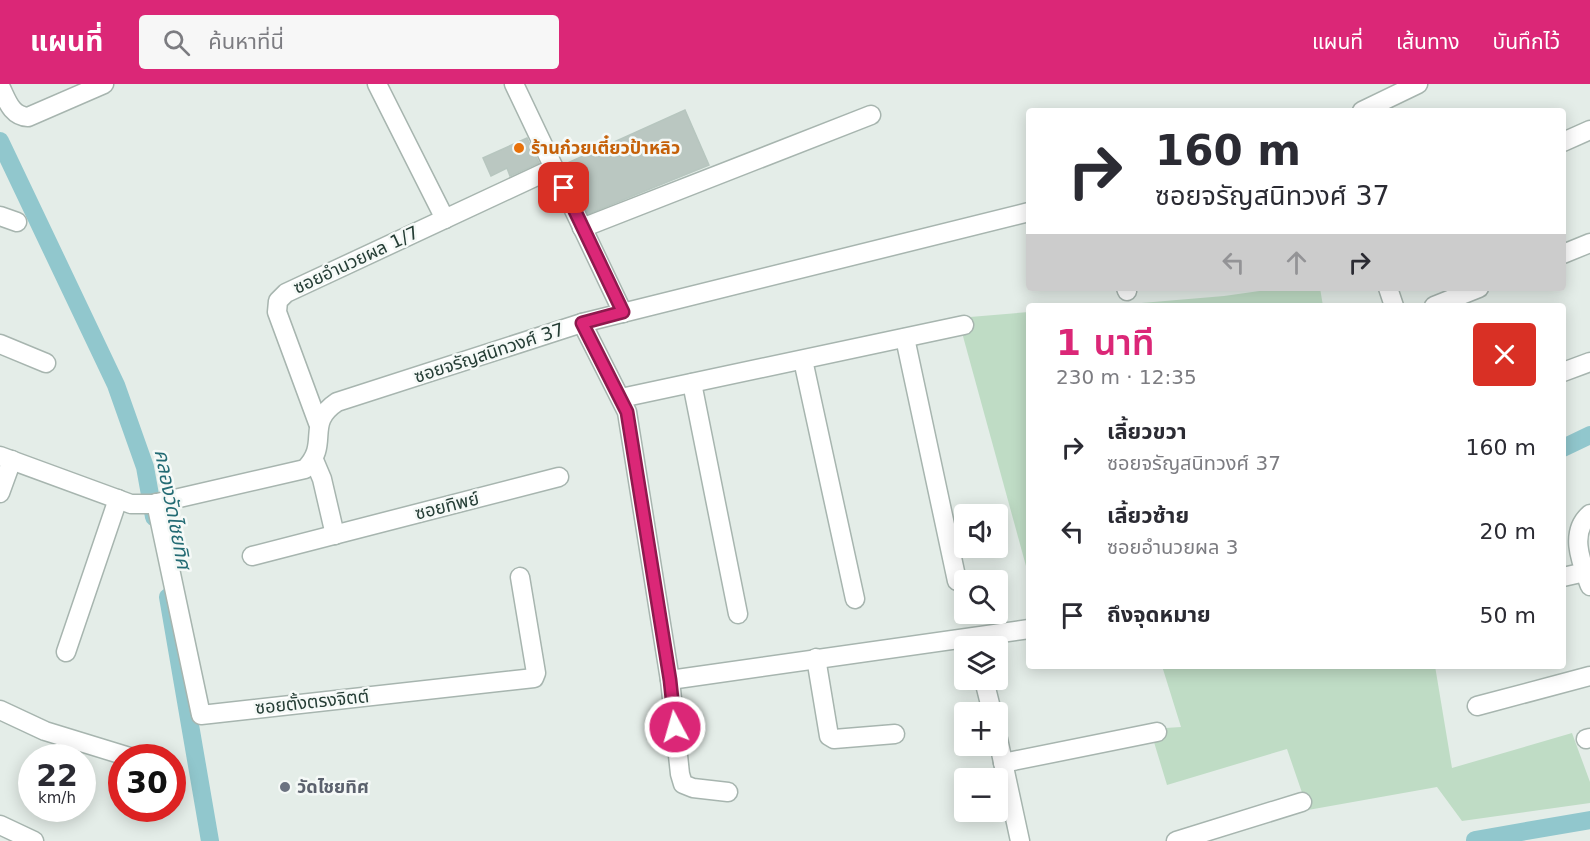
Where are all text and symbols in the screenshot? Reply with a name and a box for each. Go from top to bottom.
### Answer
search box [139,15,559,69]
text: แผนที่ [30,25,103,58]
icon: search [160,26,193,59]
text: ค้นหาที่นี่ [208,29,284,54]
text: แผนที่ [1312,30,1363,54]
text: เส้นทาง [1396,30,1460,54]
text: บันทึกไว้ [1493,30,1560,54]
text: 160 m [1155,126,1301,175]
icon: right [1056,132,1134,210]
place label: ร้านก๋วยเตี๋ยวป้าหลิว [531,135,680,158]
marker: ร้านก๋วยเตี๋ยวป้าหลิว [512,141,526,155]
pin [538,162,589,213]
icon: arrive [547,171,580,204]
text: ซอยจรัญสนิทวงศ์ 37 [1155,180,1390,211]
street label: ซอยอำนวยผล 1/7 [290,221,422,298]
icon: left [1217,246,1250,279]
icon: ahead [1280,246,1313,279]
icon: right [1343,246,1376,279]
street label: ซอยจรัญสนิทวงศ์ 37 [411,318,567,387]
text: 1 นาที [1056,322,1154,363]
button: close [1473,323,1536,386]
text: 230 m · 12:35 [1056,365,1197,389]
text: เลี้ยวขวา [1107,419,1187,444]
icon: right [1056,431,1089,464]
text: 160 m [1466,435,1536,460]
water label: คลองวัดไชยทิศ [150,447,197,573]
text: ซอยจรัญสนิทวงศ์ 37 [1107,451,1281,475]
street label: ซอยทิพย์ [413,487,481,524]
text: เลี้ยวซ้าย [1107,503,1189,528]
map controls [954,504,1008,822]
button: sound [954,504,1008,558]
icon: left [1056,515,1089,548]
text: 20 m [1480,519,1536,544]
text: ซอยอำนวยผล 3 [1107,535,1239,559]
button: search [954,570,1008,624]
icon: arrive [1056,599,1089,632]
text: ถึงจุดหมาย [1107,602,1211,627]
text: 50 m [1480,603,1536,628]
button: layers [954,636,1008,690]
street label: ซอยตั้งตรงจิตต์ [254,684,370,718]
position arrow [643,695,707,759]
button: + [954,702,1008,756]
speed limit sign: 30 [108,744,186,822]
text: 22 [36,758,78,793]
button: − [954,768,1008,822]
place label: วัดไชยทิศ [297,776,369,797]
marker: วัดไชยทิศ [278,780,292,794]
text: km/h [38,789,76,807]

